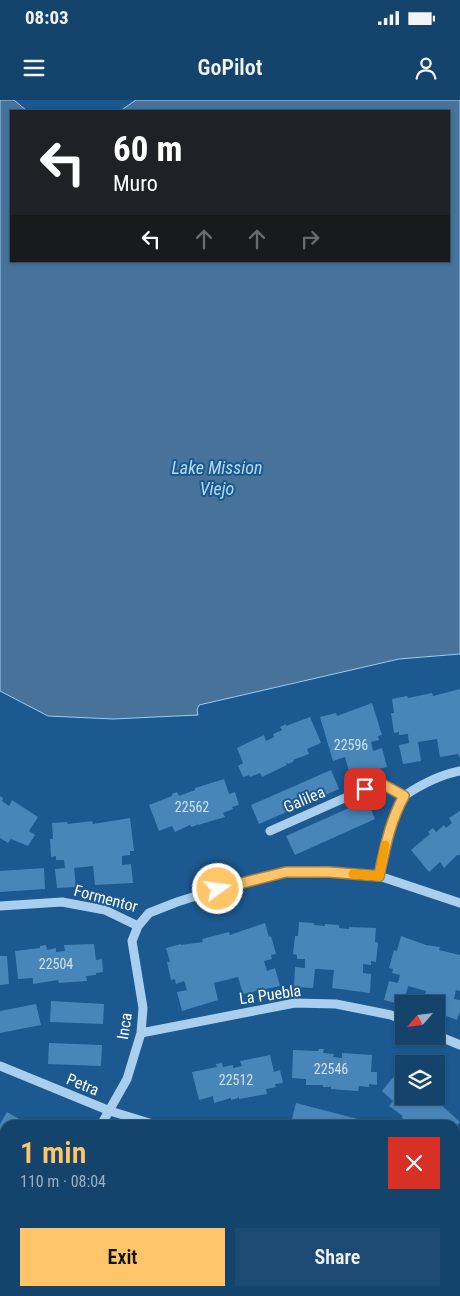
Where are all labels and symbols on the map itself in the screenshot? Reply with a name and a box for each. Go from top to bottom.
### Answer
water label: Lake Mission Viejo [172,457,263,499]
house number: 22596 [334,737,368,753]
pin [344,768,386,810]
street label: Galilea [281,782,328,817]
house number: 22562 [175,799,209,815]
position arrow [191,862,243,914]
street label: Formentor [72,881,140,916]
house number: 22504 [39,956,73,972]
street label: La Puebla [238,981,302,1008]
north arrow [395,995,445,1045]
street label: Inca [113,1011,136,1041]
house number: 22546 [314,1061,348,1077]
street label: Petra [64,1069,102,1099]
house number: 22512 [219,1072,253,1088]

